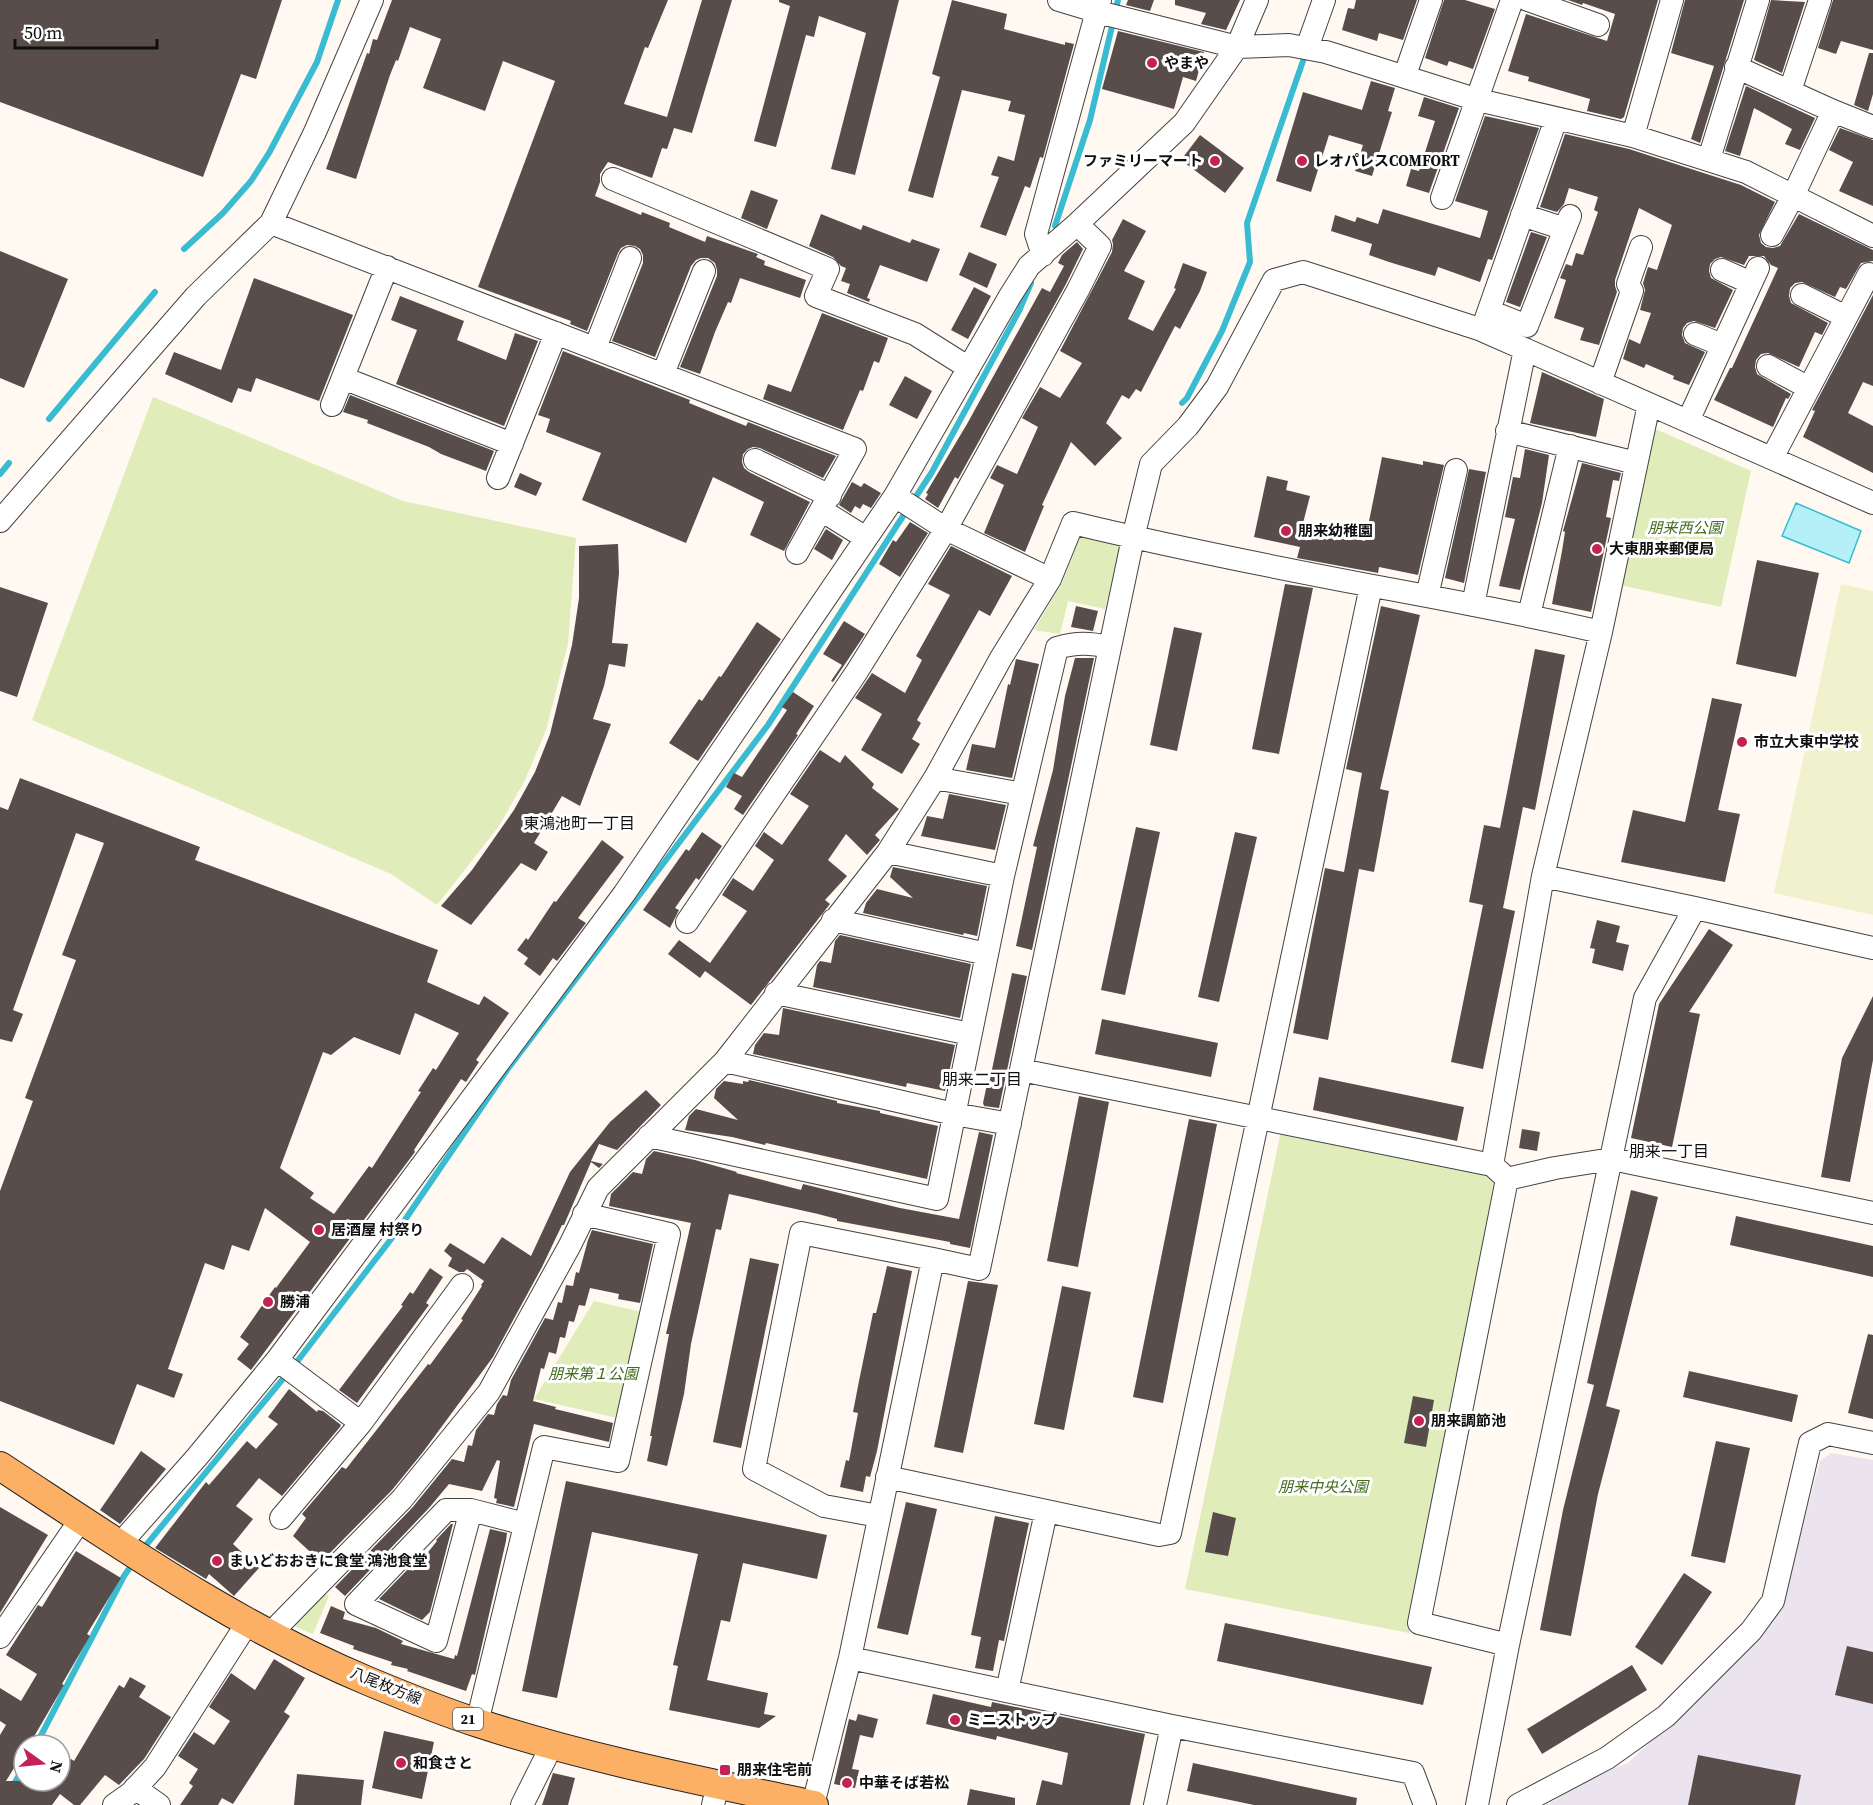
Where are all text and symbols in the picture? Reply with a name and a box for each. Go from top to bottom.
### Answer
scale bar [15,12,158,50]
text: 50 m [24,20,62,45]
place label: やまや [1164,52,1209,73]
marker: やまや [1145,56,1159,70]
place label: ファミリーマート [1083,150,1203,171]
place label: レオパレスCOMFORT [1314,150,1460,171]
marker: ファミリーマート [1208,154,1222,168]
marker: レオパレスCOMFORT [1295,154,1309,168]
park label: 朋来西公園 [1647,517,1724,538]
place label: 朋来幼稚園 [1298,520,1373,541]
marker: 朋来幼稚園 [1279,524,1293,538]
place label: 大東朋来郵便局 [1609,538,1714,559]
marker: 大東朋来郵便局 [1590,542,1604,556]
place label: 市立大東中学校 [1754,731,1859,752]
marker: 市立大東中学校 [1735,735,1749,749]
district label: 東鴻池町一丁目 [523,812,635,834]
district label: 朋来二丁目 [942,1068,1022,1090]
district label: 朋来一丁目 [1629,1140,1709,1162]
place label: 居酒屋 村祭り [331,1219,424,1240]
marker: 居酒屋 村祭り [312,1223,326,1237]
place label: 勝浦 [280,1291,310,1312]
marker: 勝浦 [261,1295,275,1309]
park label: 朋来第１公園 [548,1363,640,1384]
place label: 朋来調節池 [1431,1410,1506,1431]
marker: 朋来調節池 [1412,1414,1426,1428]
park label: 朋来中央公園 [1278,1476,1370,1497]
place label: まいどおおきに食堂 鴻池食堂 [229,1550,427,1571]
marker: まいどおおきに食堂 鴻池食堂 [210,1554,224,1568]
street label: 八尾枚方線 [347,1662,425,1709]
road number: 21 [453,1708,483,1730]
place label: ミニストップ [967,1709,1057,1730]
marker: ミニストップ [948,1713,962,1727]
north arrow [12,1733,72,1793]
place label: 和食さと [413,1752,473,1773]
marker: 和食さと [394,1756,408,1770]
text: N [44,1758,69,1776]
place label: 朋来住宅前 [737,1759,812,1780]
marker: 朋来住宅前 [718,1763,732,1777]
place label: 中華そば若松 [859,1772,949,1793]
marker: 中華そば若松 [840,1776,854,1790]

